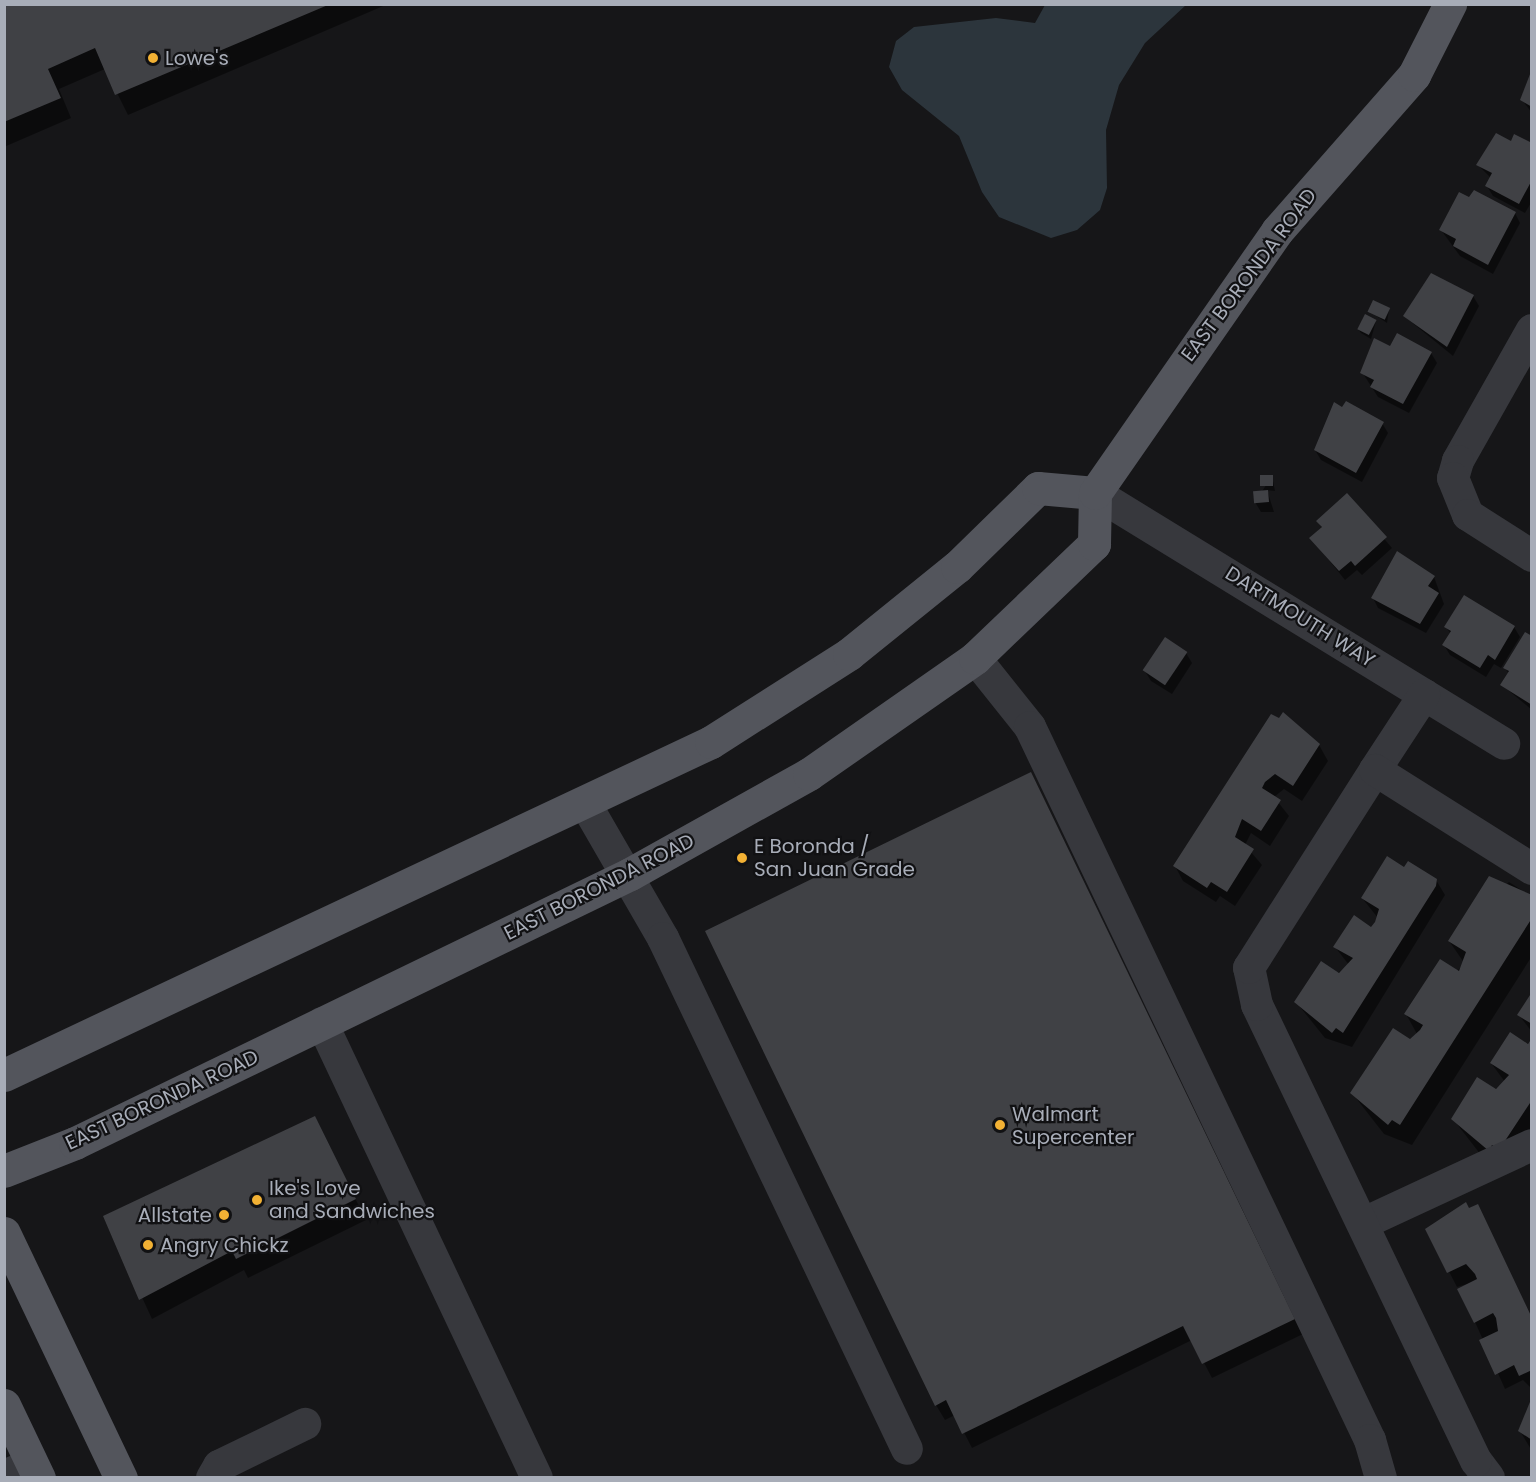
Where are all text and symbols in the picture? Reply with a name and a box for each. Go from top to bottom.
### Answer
place label: Lowe's [165,46,229,70]
marker: Lowe's [146,51,160,65]
street label: EAST BORONDA ROAD [1176,184,1322,366]
street label: DARTMOUTH WAY [1221,561,1379,673]
street label: EAST BORONDA ROAD [500,829,698,945]
place label: E Boronda / San Juan Grade [754,834,915,881]
marker: E Boronda / San Juan Grade [735,851,749,865]
street label: EAST BORONDA ROAD [62,1045,262,1155]
place label: Walmart Supercenter [1012,1102,1134,1149]
marker: Walmart Supercenter [993,1118,1007,1132]
place label: Ike's Love and Sandwiches [269,1176,435,1223]
marker: Ike's Love and Sandwiches [250,1193,264,1207]
place label: Allstate [138,1203,212,1227]
marker: Allstate [217,1208,231,1222]
place label: Angry Chickz [160,1233,289,1257]
marker: Angry Chickz [141,1238,155,1252]

